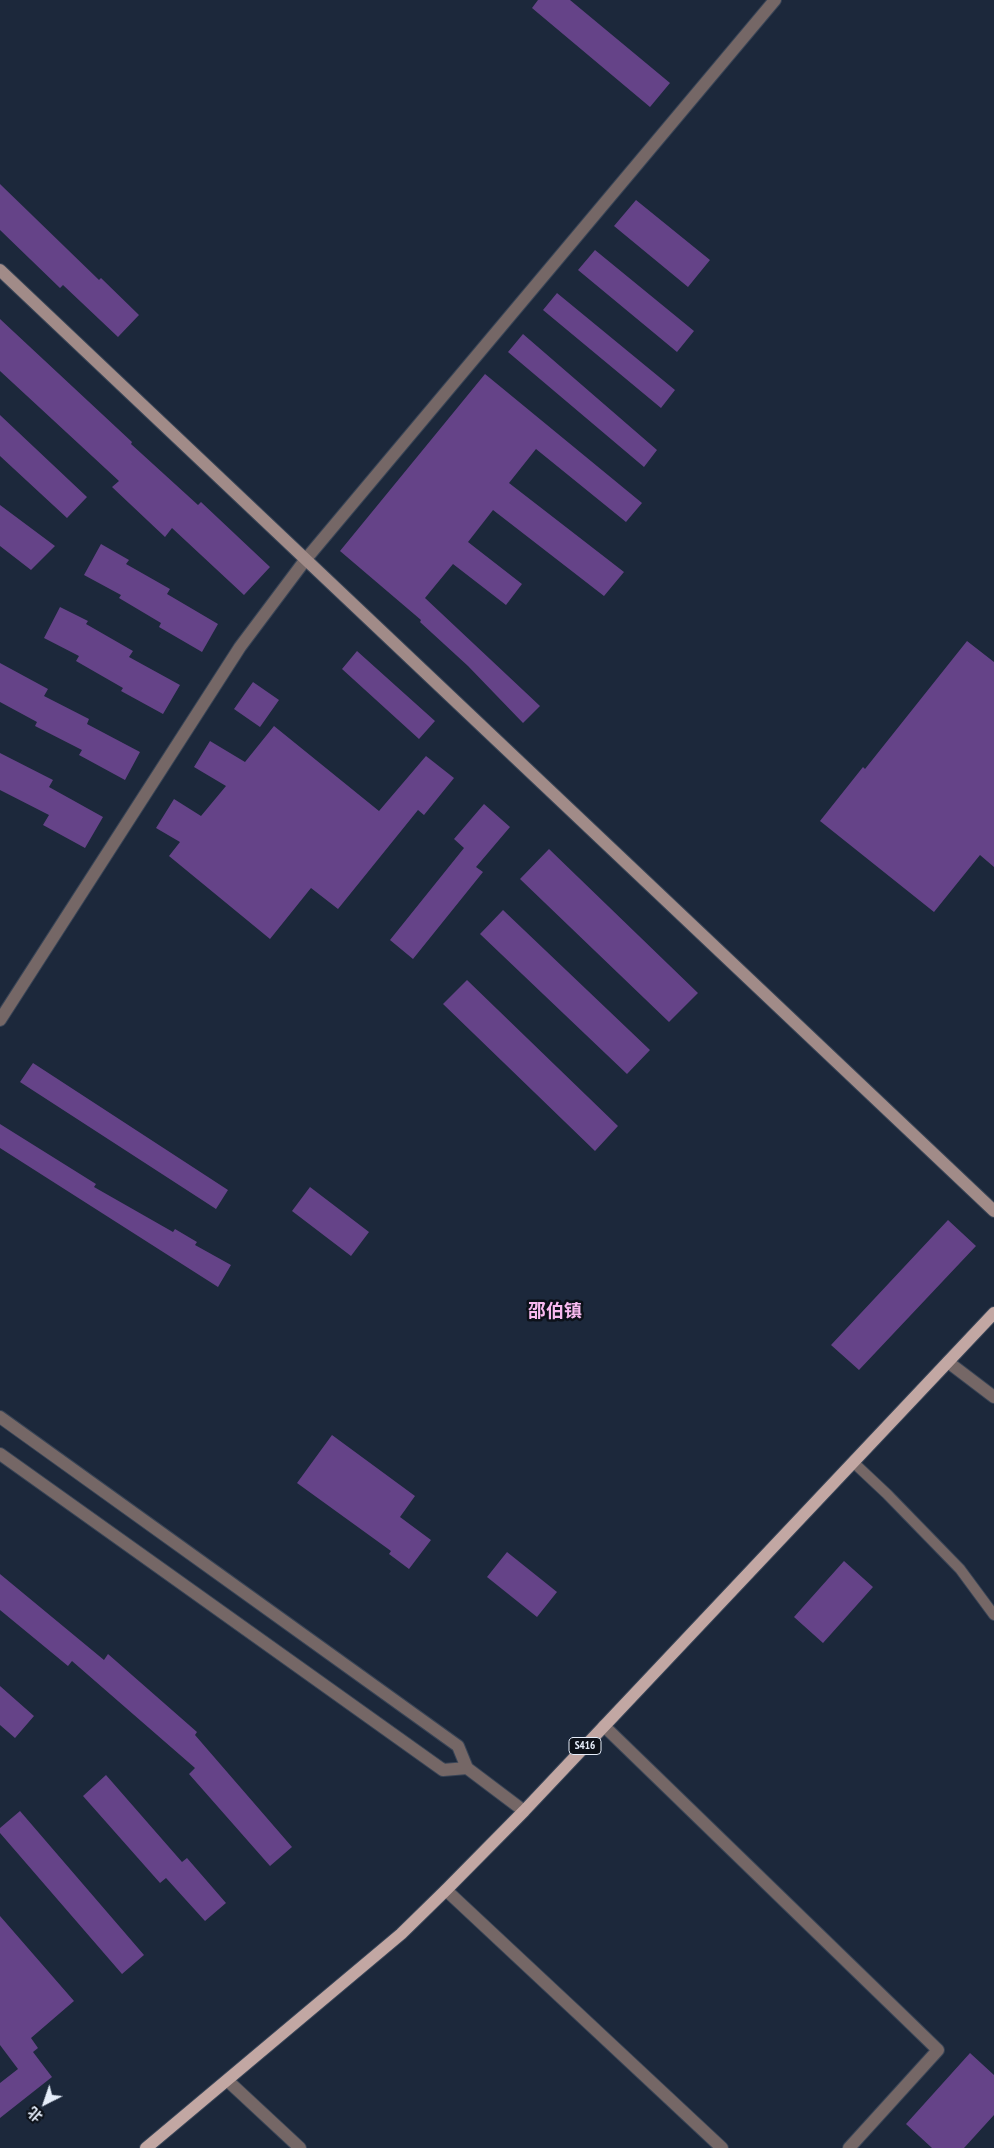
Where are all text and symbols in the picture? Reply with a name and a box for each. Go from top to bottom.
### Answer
district label: 邵伯镇 [528,1301,582,1323]
road number: S416 [569,1738,601,1754]
north arrow [20,2078,70,2128]
text: 北 [24,2103,46,2126]

